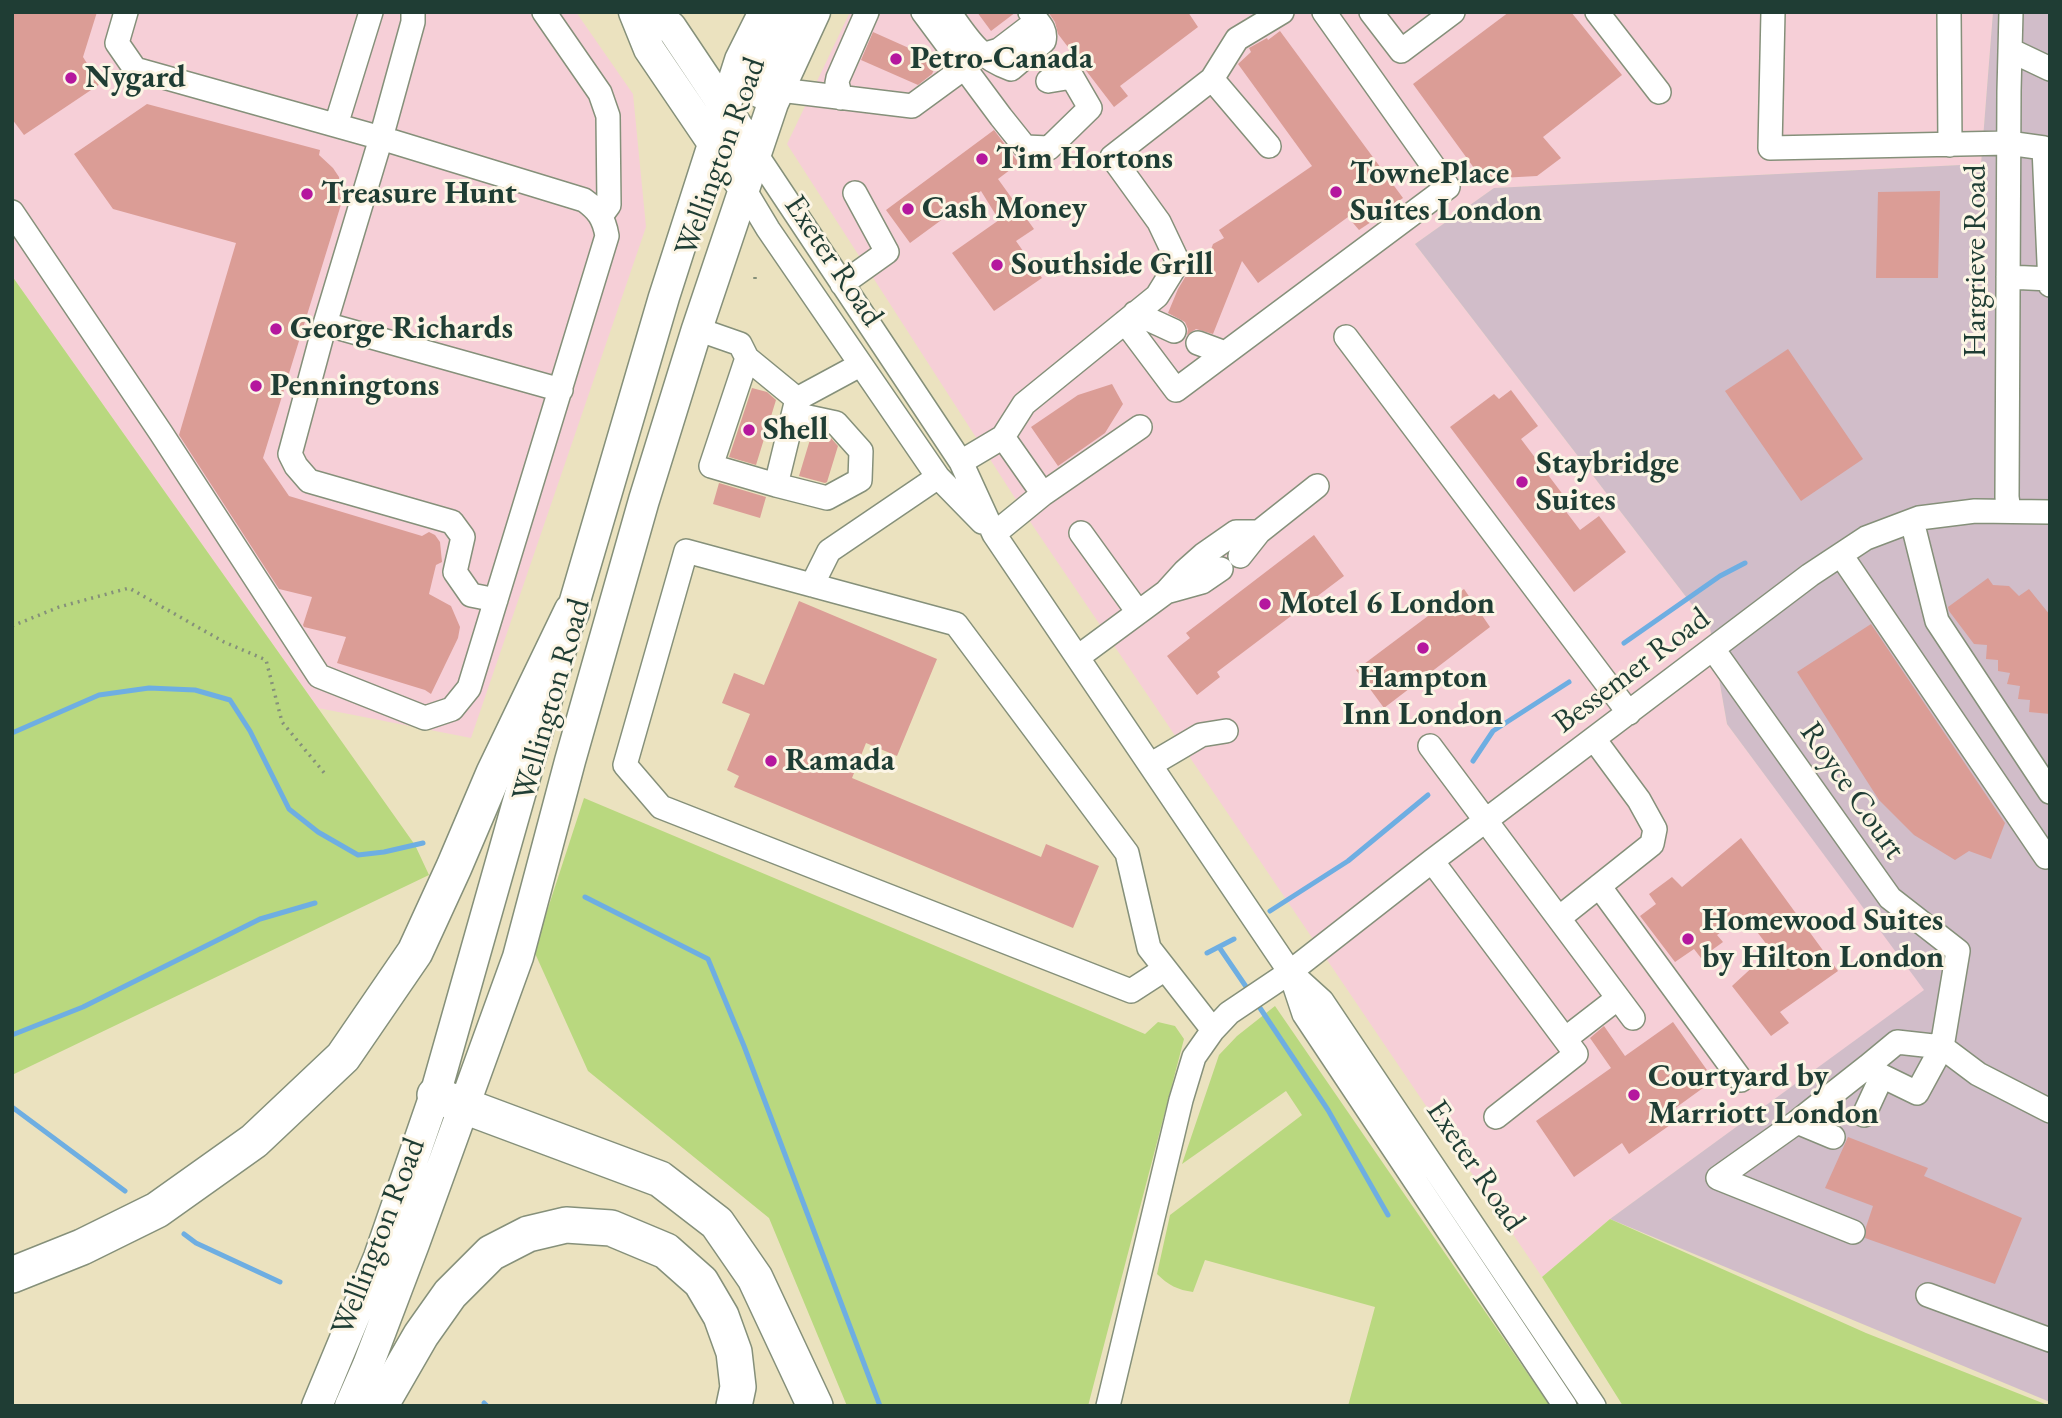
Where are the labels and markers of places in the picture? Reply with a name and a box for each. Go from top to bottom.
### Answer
place label: Petro-Canada [910,40,1093,78]
marker: Petro-Canada [888,51,904,67]
place label: Nygard [85,59,186,97]
marker: Nygard [63,70,79,86]
place label: Tim Hortons [996,140,1173,178]
marker: Tim Hortons [974,151,990,167]
place label: TownePlace Suites London [1350,155,1542,230]
place label: Treasure Hunt [321,175,517,213]
marker: TownePlace Suites London [1328,184,1344,200]
marker: Treasure Hunt [299,186,315,202]
place label: Cash Money [922,190,1087,228]
marker: Cash Money [900,201,916,217]
place label: Southside Grill [1011,246,1213,284]
marker: Southside Grill [989,257,1005,273]
place label: George Richards [290,310,513,348]
marker: George Richards [268,321,284,337]
place label: Penningtons [270,367,439,405]
marker: Penningtons [248,378,264,394]
place label: Shell [763,411,828,449]
marker: Shell [741,422,757,438]
place label: Staybridge Suites [1536,445,1679,520]
marker: Staybridge Suites [1514,474,1530,490]
place label: Motel 6 London [1279,585,1495,623]
marker: Motel 6 London [1257,596,1273,612]
marker: Hampton Inn London [1415,640,1431,656]
place label: Hampton Inn London [1343,659,1503,734]
place label: Ramada [785,742,895,780]
marker: Ramada [763,753,779,769]
place label: Homewood Suites by Hilton London [1702,902,1944,977]
marker: Homewood Suites by Hilton London [1680,931,1696,947]
place label: Courtyard by Marriott London [1648,1058,1879,1133]
marker: Courtyard by Marriott London [1626,1087,1642,1103]

